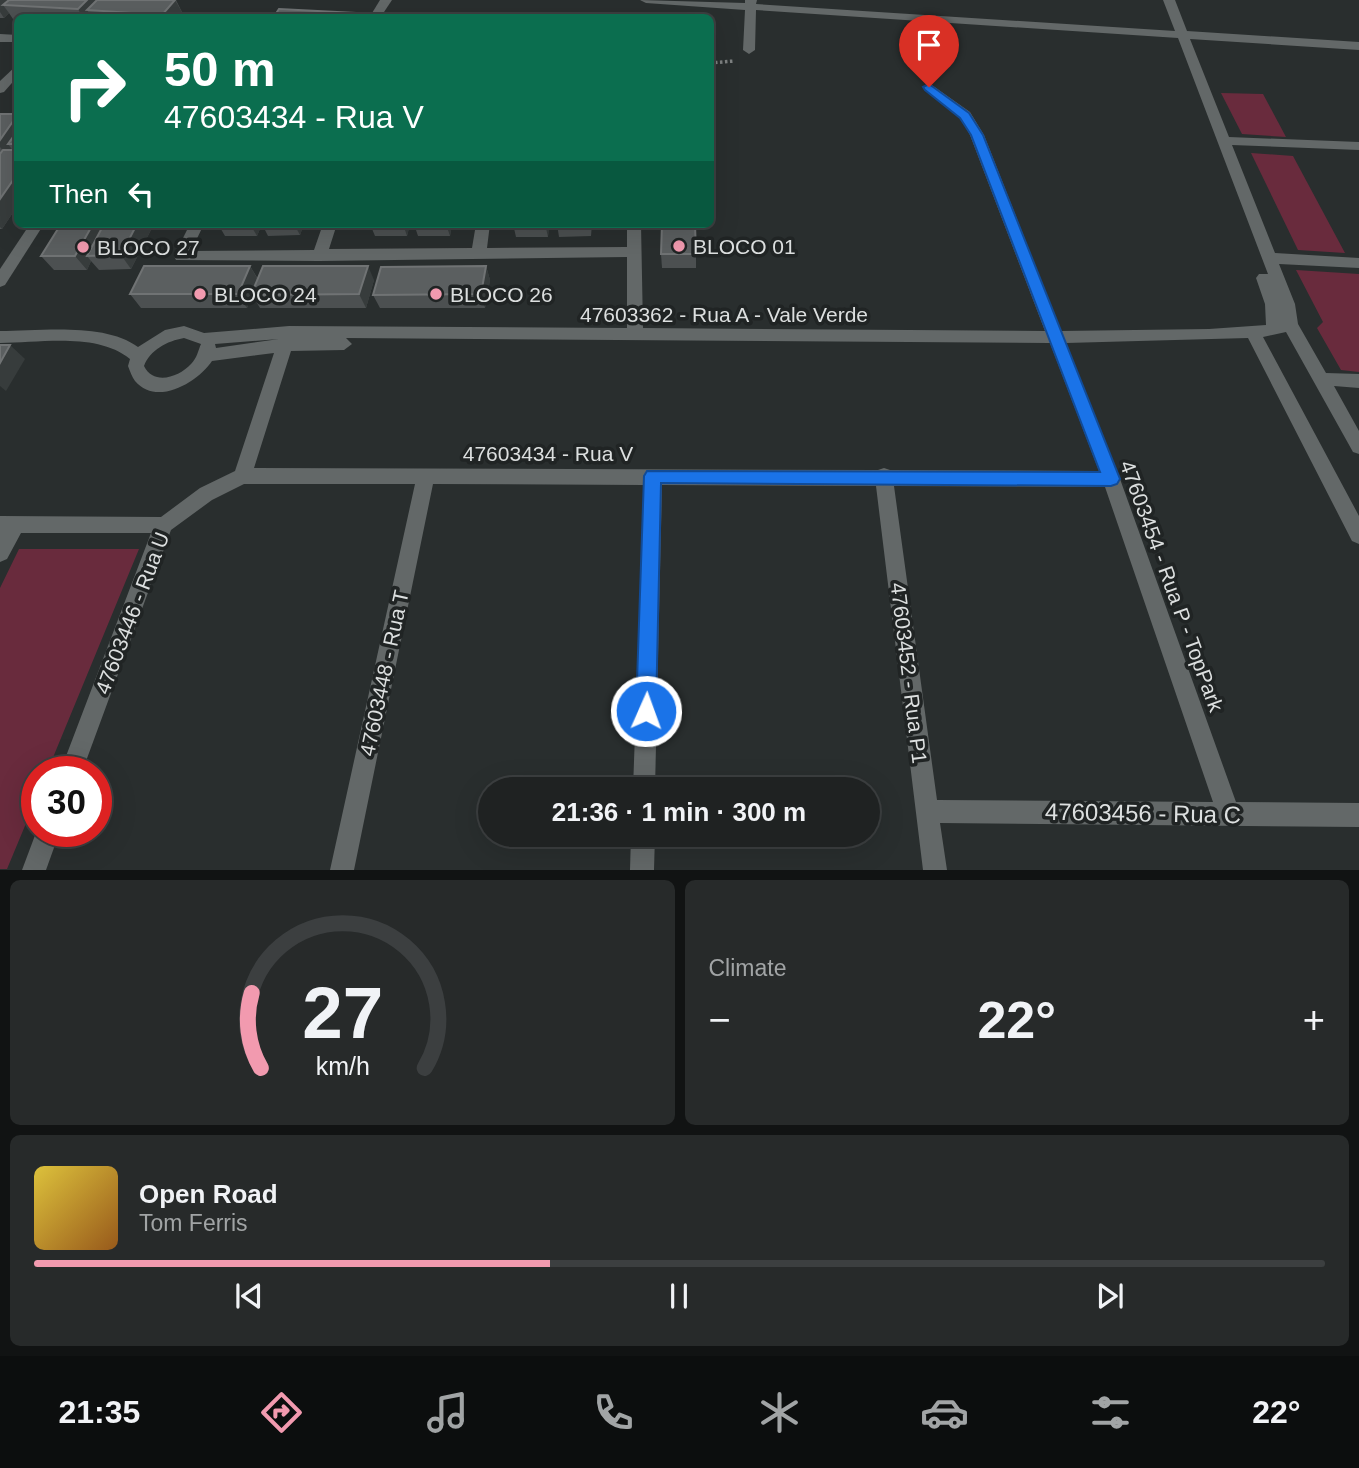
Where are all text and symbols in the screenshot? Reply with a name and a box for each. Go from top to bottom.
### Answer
pin [899,15,959,87]
icon: arrive [910,26,948,64]
icon: right [49,42,140,133]
text: 50 m [164,42,276,96]
text: 47603434 - Rua V [164,99,424,135]
icon: left [122,175,160,213]
text: Then [49,179,108,209]
place label: BLOCO 01 [693,235,796,258]
place label: BLOCO 27 [97,236,200,259]
marker: BLOCO 01 [671,238,687,254]
marker: BLOCO 27 [75,239,91,255]
place label: BLOCO 24 [214,283,317,306]
place label: BLOCO 26 [450,283,553,306]
marker: BLOCO 24 [192,286,208,302]
marker: BLOCO 26 [428,286,444,302]
street label: 47603362 - Rua A - Vale Verde [580,303,868,326]
street label: 47603434 - Rua V [463,442,633,465]
street label: 47603454 - Rua P - TopPark [1116,457,1228,715]
street label: 47603446 - Rua U [91,529,173,697]
street label: 47603452 - Rua P1 [886,581,932,765]
street label: 47603448 - Rua T [355,588,413,758]
position arrow [609,674,683,748]
speed limit sign: 30 [21,756,112,847]
text: 21:36 · 1 min · 300 m [552,797,806,827]
street label: 47603456 - Rua C [1045,798,1241,828]
text: Climate [709,955,786,981]
text: 27 [302,973,383,1054]
text: 22° [977,991,1056,1049]
text: − [709,999,731,1041]
text: + [1303,999,1325,1041]
text: km/h [315,1052,369,1080]
text: Open Road [139,1179,278,1209]
text: Tom Ferris [139,1210,248,1236]
icon: previous [230,1277,268,1315]
icon: pause [660,1277,698,1315]
icon: next [1091,1277,1129,1315]
icon: directions [257,1388,306,1437]
icon: music [423,1388,472,1437]
icon: phone [589,1388,638,1437]
icon: climate [755,1388,804,1437]
icon: car [920,1388,969,1437]
icon: filters [1086,1388,1135,1437]
text: 21:35 [58,1394,140,1430]
text: 22° [1252,1394,1301,1430]

